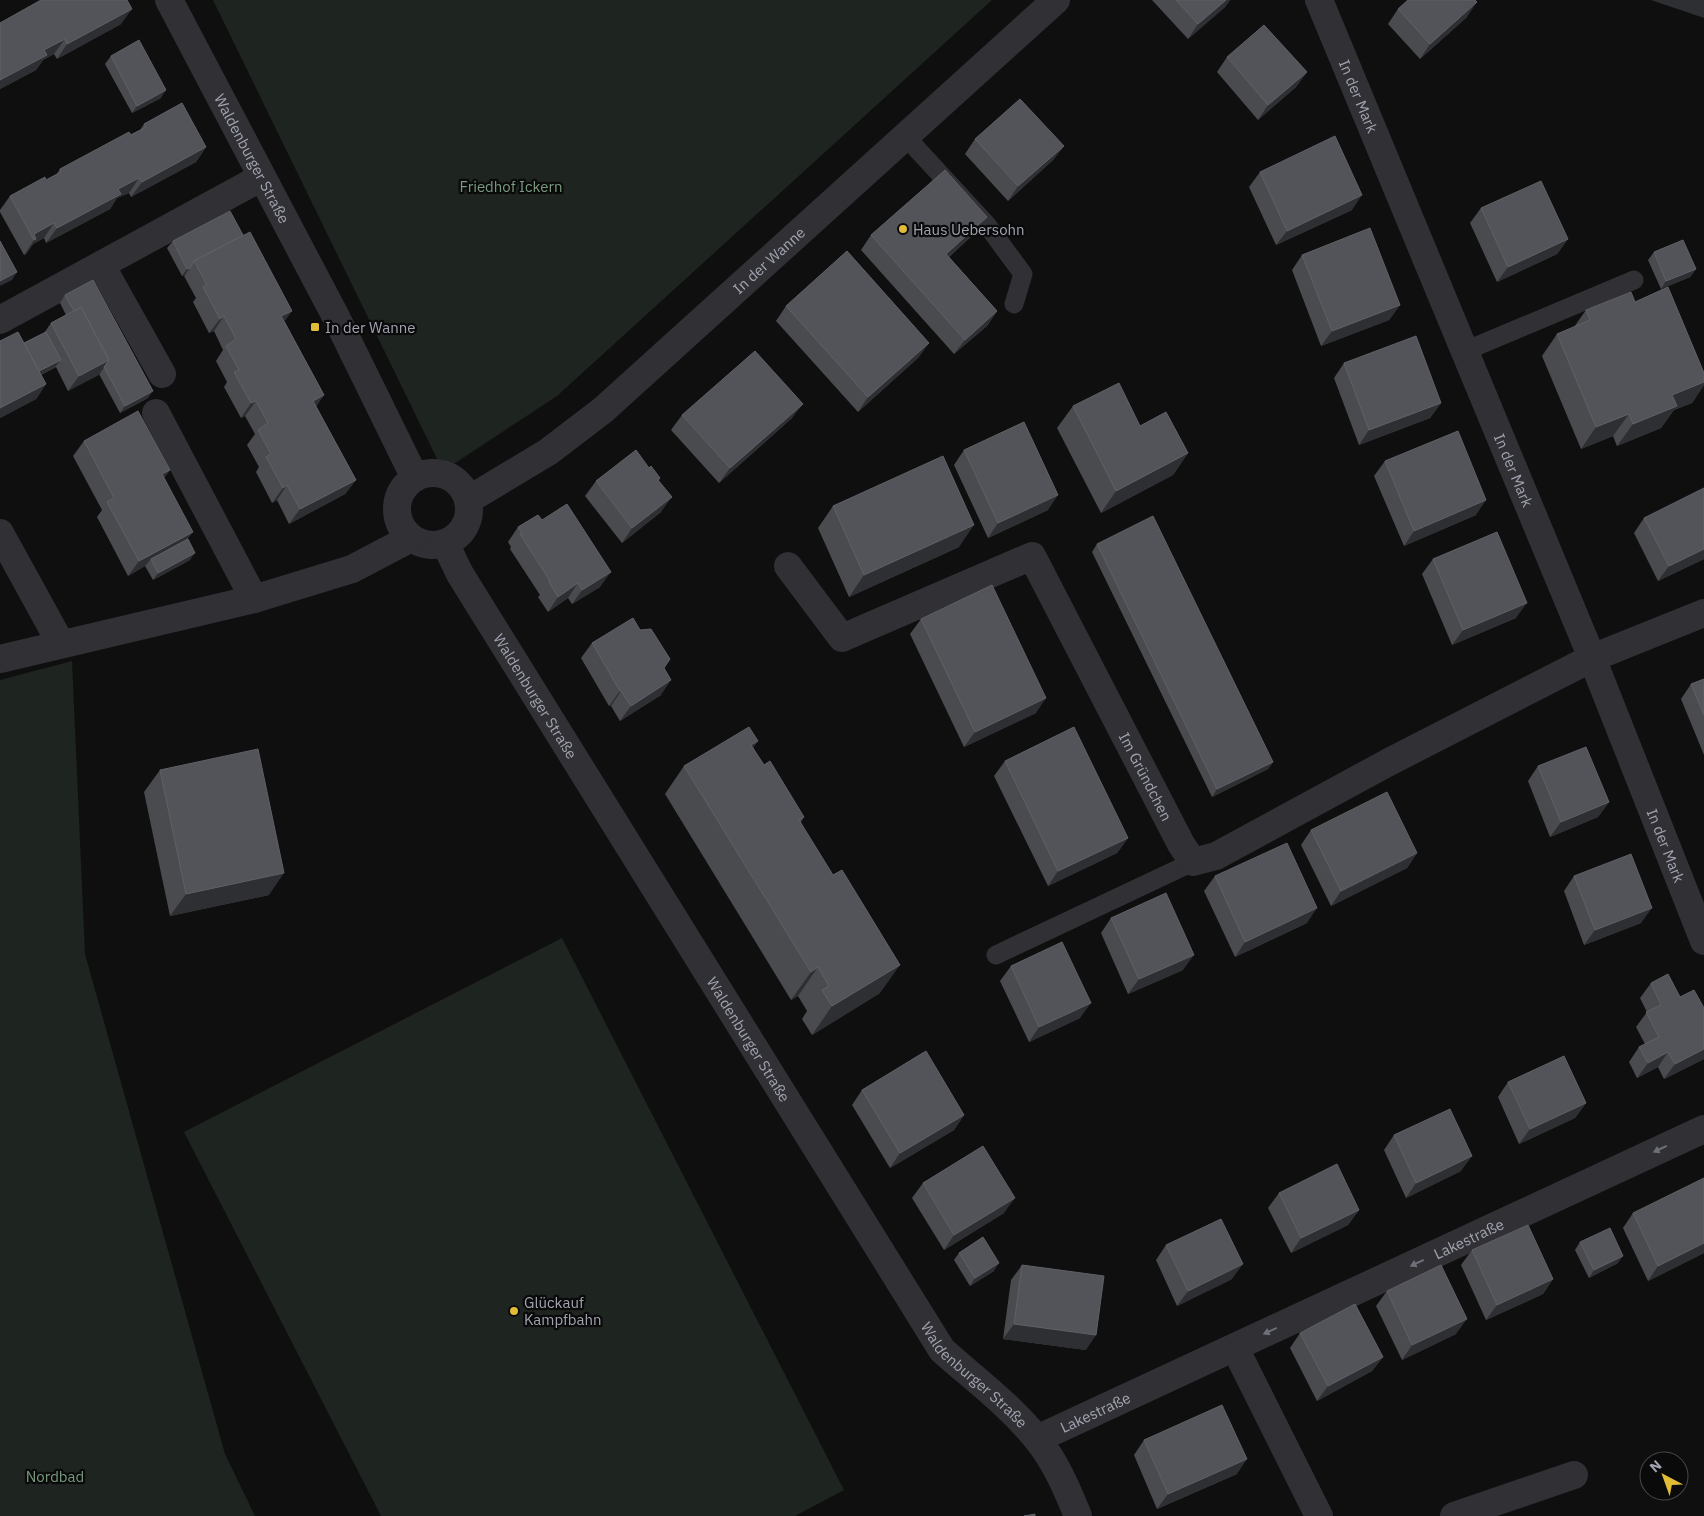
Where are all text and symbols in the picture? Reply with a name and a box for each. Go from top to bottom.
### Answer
street label: In der Mark [1335,57,1383,136]
street label: Waldenburger Straße [211,90,294,226]
park label: Friedhof Ickern [460,177,562,196]
place label: Haus Uebersohn [913,220,1025,239]
street label: In der Wanne [729,223,809,297]
marker: Haus Uebersohn [897,223,909,235]
place label: In der Wanne [325,318,416,337]
marker: In der Wanne [309,321,321,333]
street label: In der Mark [1490,431,1538,510]
street label: Waldenburger Straße [490,630,582,762]
street label: Im Gründchen [1115,729,1177,824]
street label: In der Mark [1643,806,1689,885]
street label: Waldenburger Straße [703,973,795,1105]
one-way arrow [1653,1146,1667,1154]
street label: Lakestraße [1431,1214,1507,1263]
one-way arrow [1410,1259,1424,1267]
place label: Glückauf Kampfbahn [524,1293,602,1329]
marker: Glückauf Kampfbahn [508,1305,520,1317]
street label: Waldenburger Straße [917,1318,1032,1431]
one-way arrow [1263,1328,1277,1336]
street label: Lakestraße [1057,1388,1133,1436]
north arrow [1639,1451,1689,1501]
text: N [1646,1456,1665,1476]
park label: Nordbad [26,1467,84,1486]

